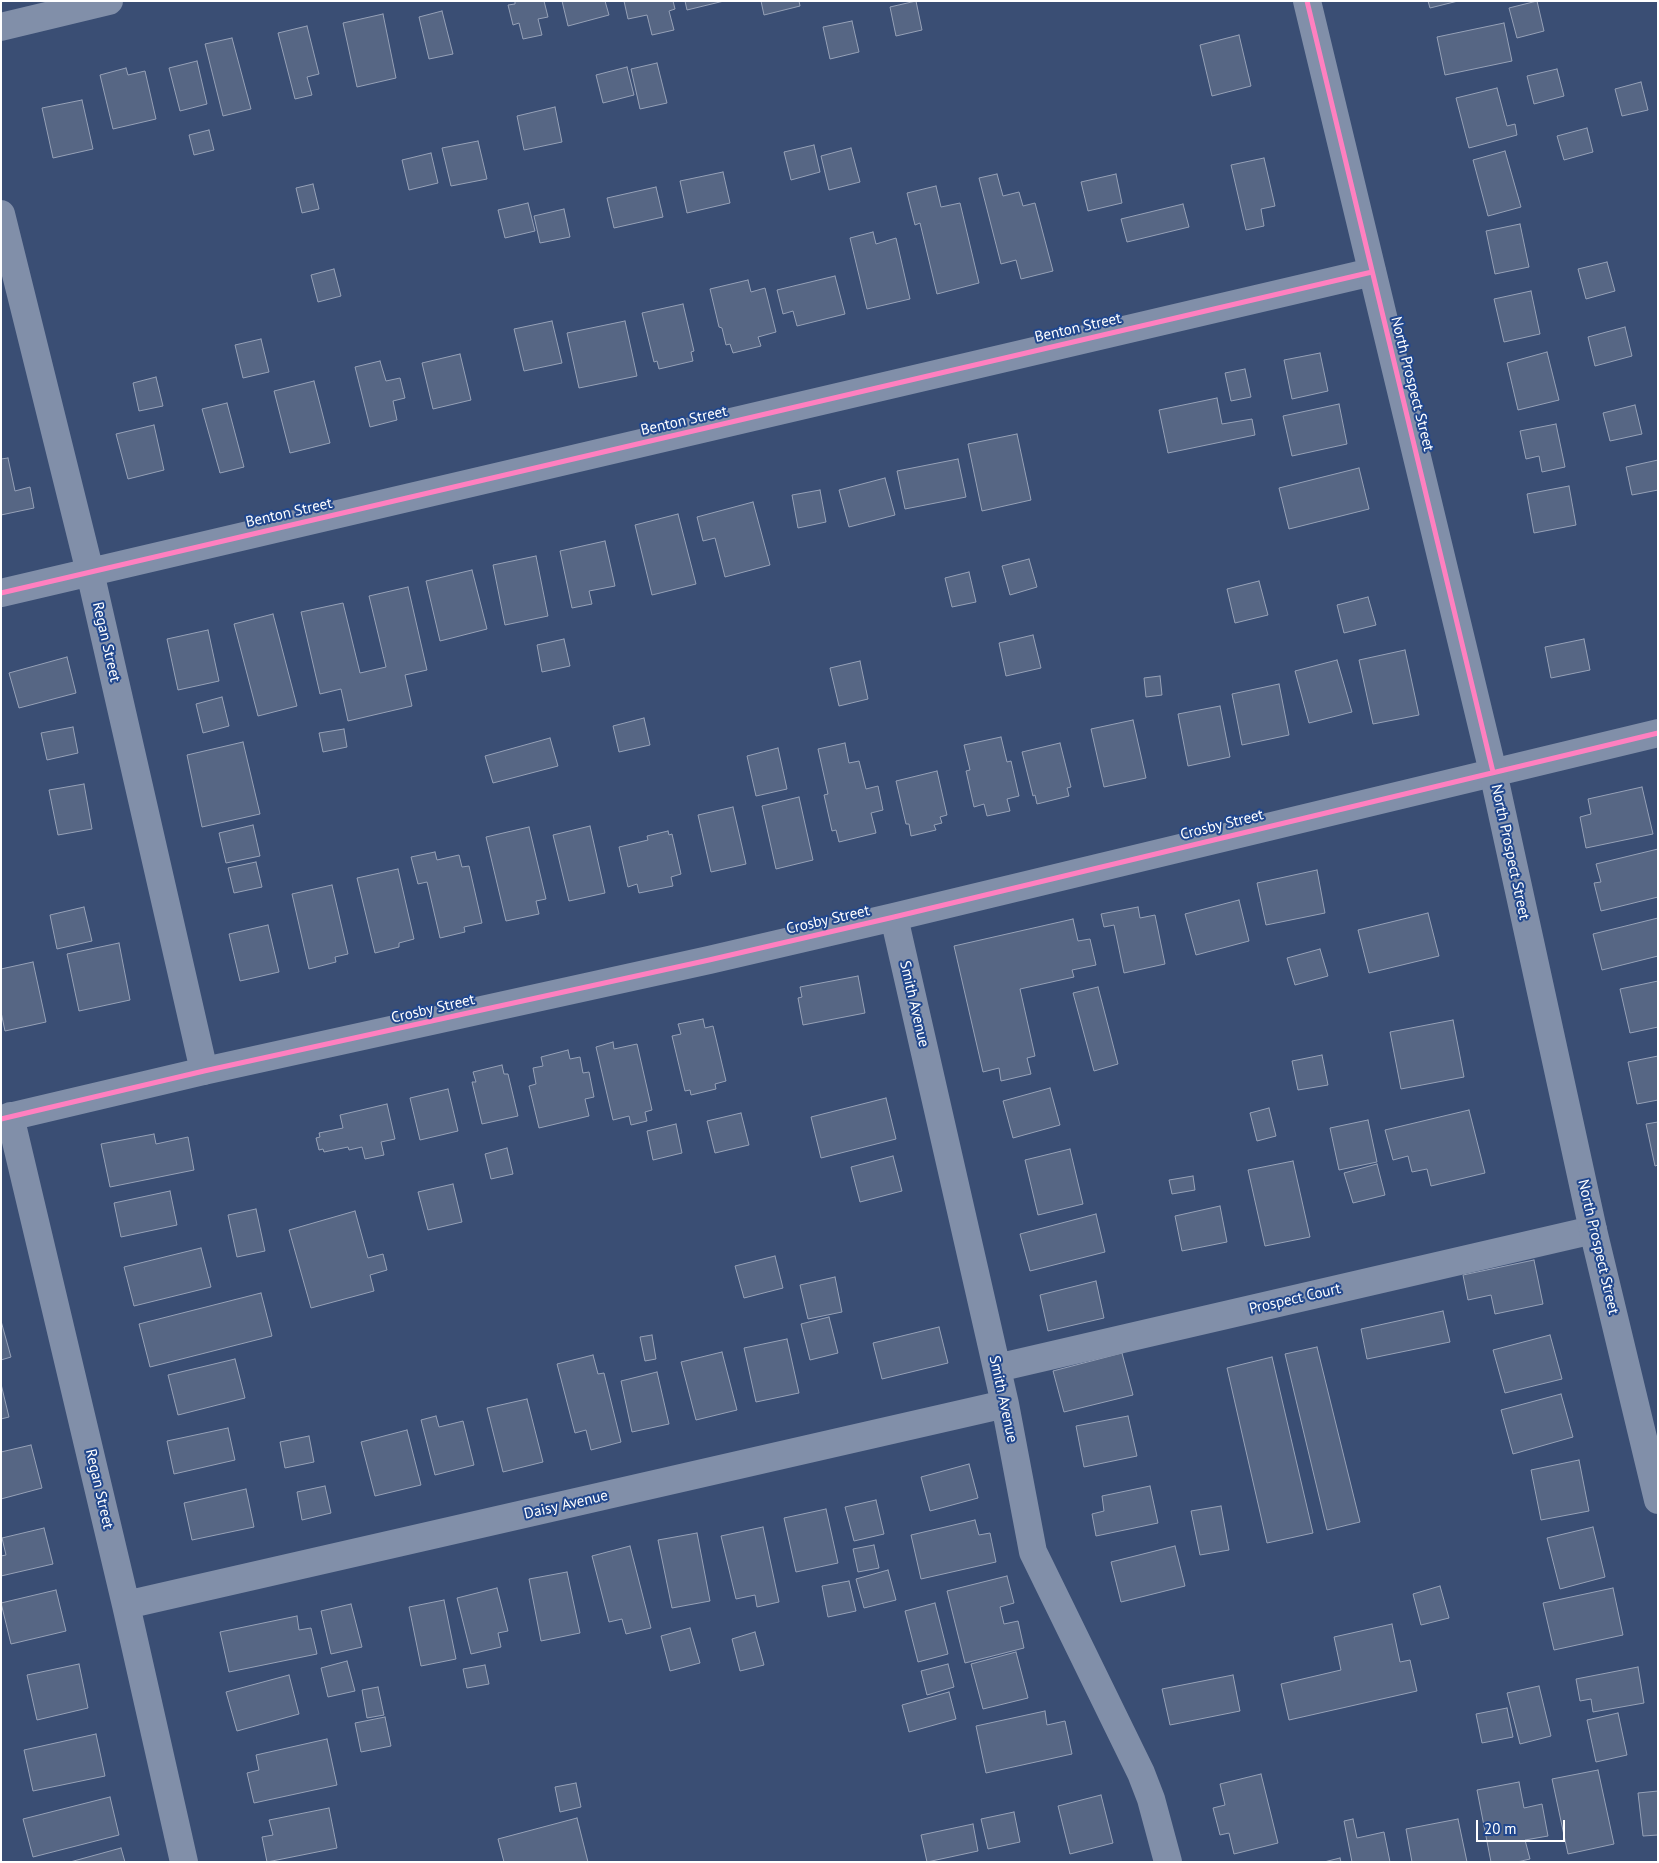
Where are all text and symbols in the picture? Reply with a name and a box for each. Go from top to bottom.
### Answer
street label: Benton Street [1033,309,1123,347]
street label: North Prospect Street [1387,315,1437,453]
street label: Benton Street [639,402,729,440]
street label: Benton Street [244,494,334,532]
street label: Regan Street [88,600,124,684]
street label: North Prospect Street [1487,783,1533,921]
street label: Crosby Street [1179,806,1265,844]
street label: Crosby Street [785,902,871,938]
street label: Smith Avenue [895,959,933,1049]
street label: Crosby Street [390,991,476,1027]
street label: North Prospect Street [1574,1178,1622,1316]
street label: Prospect Court [1247,1280,1343,1318]
street label: Smith Avenue [985,1354,1021,1444]
street label: Regan Street [81,1447,117,1531]
street label: Daisy Avenue [522,1487,610,1523]
scale bar [1479,1810,1568,1842]
text: 20 m [1484,1819,1517,1838]

